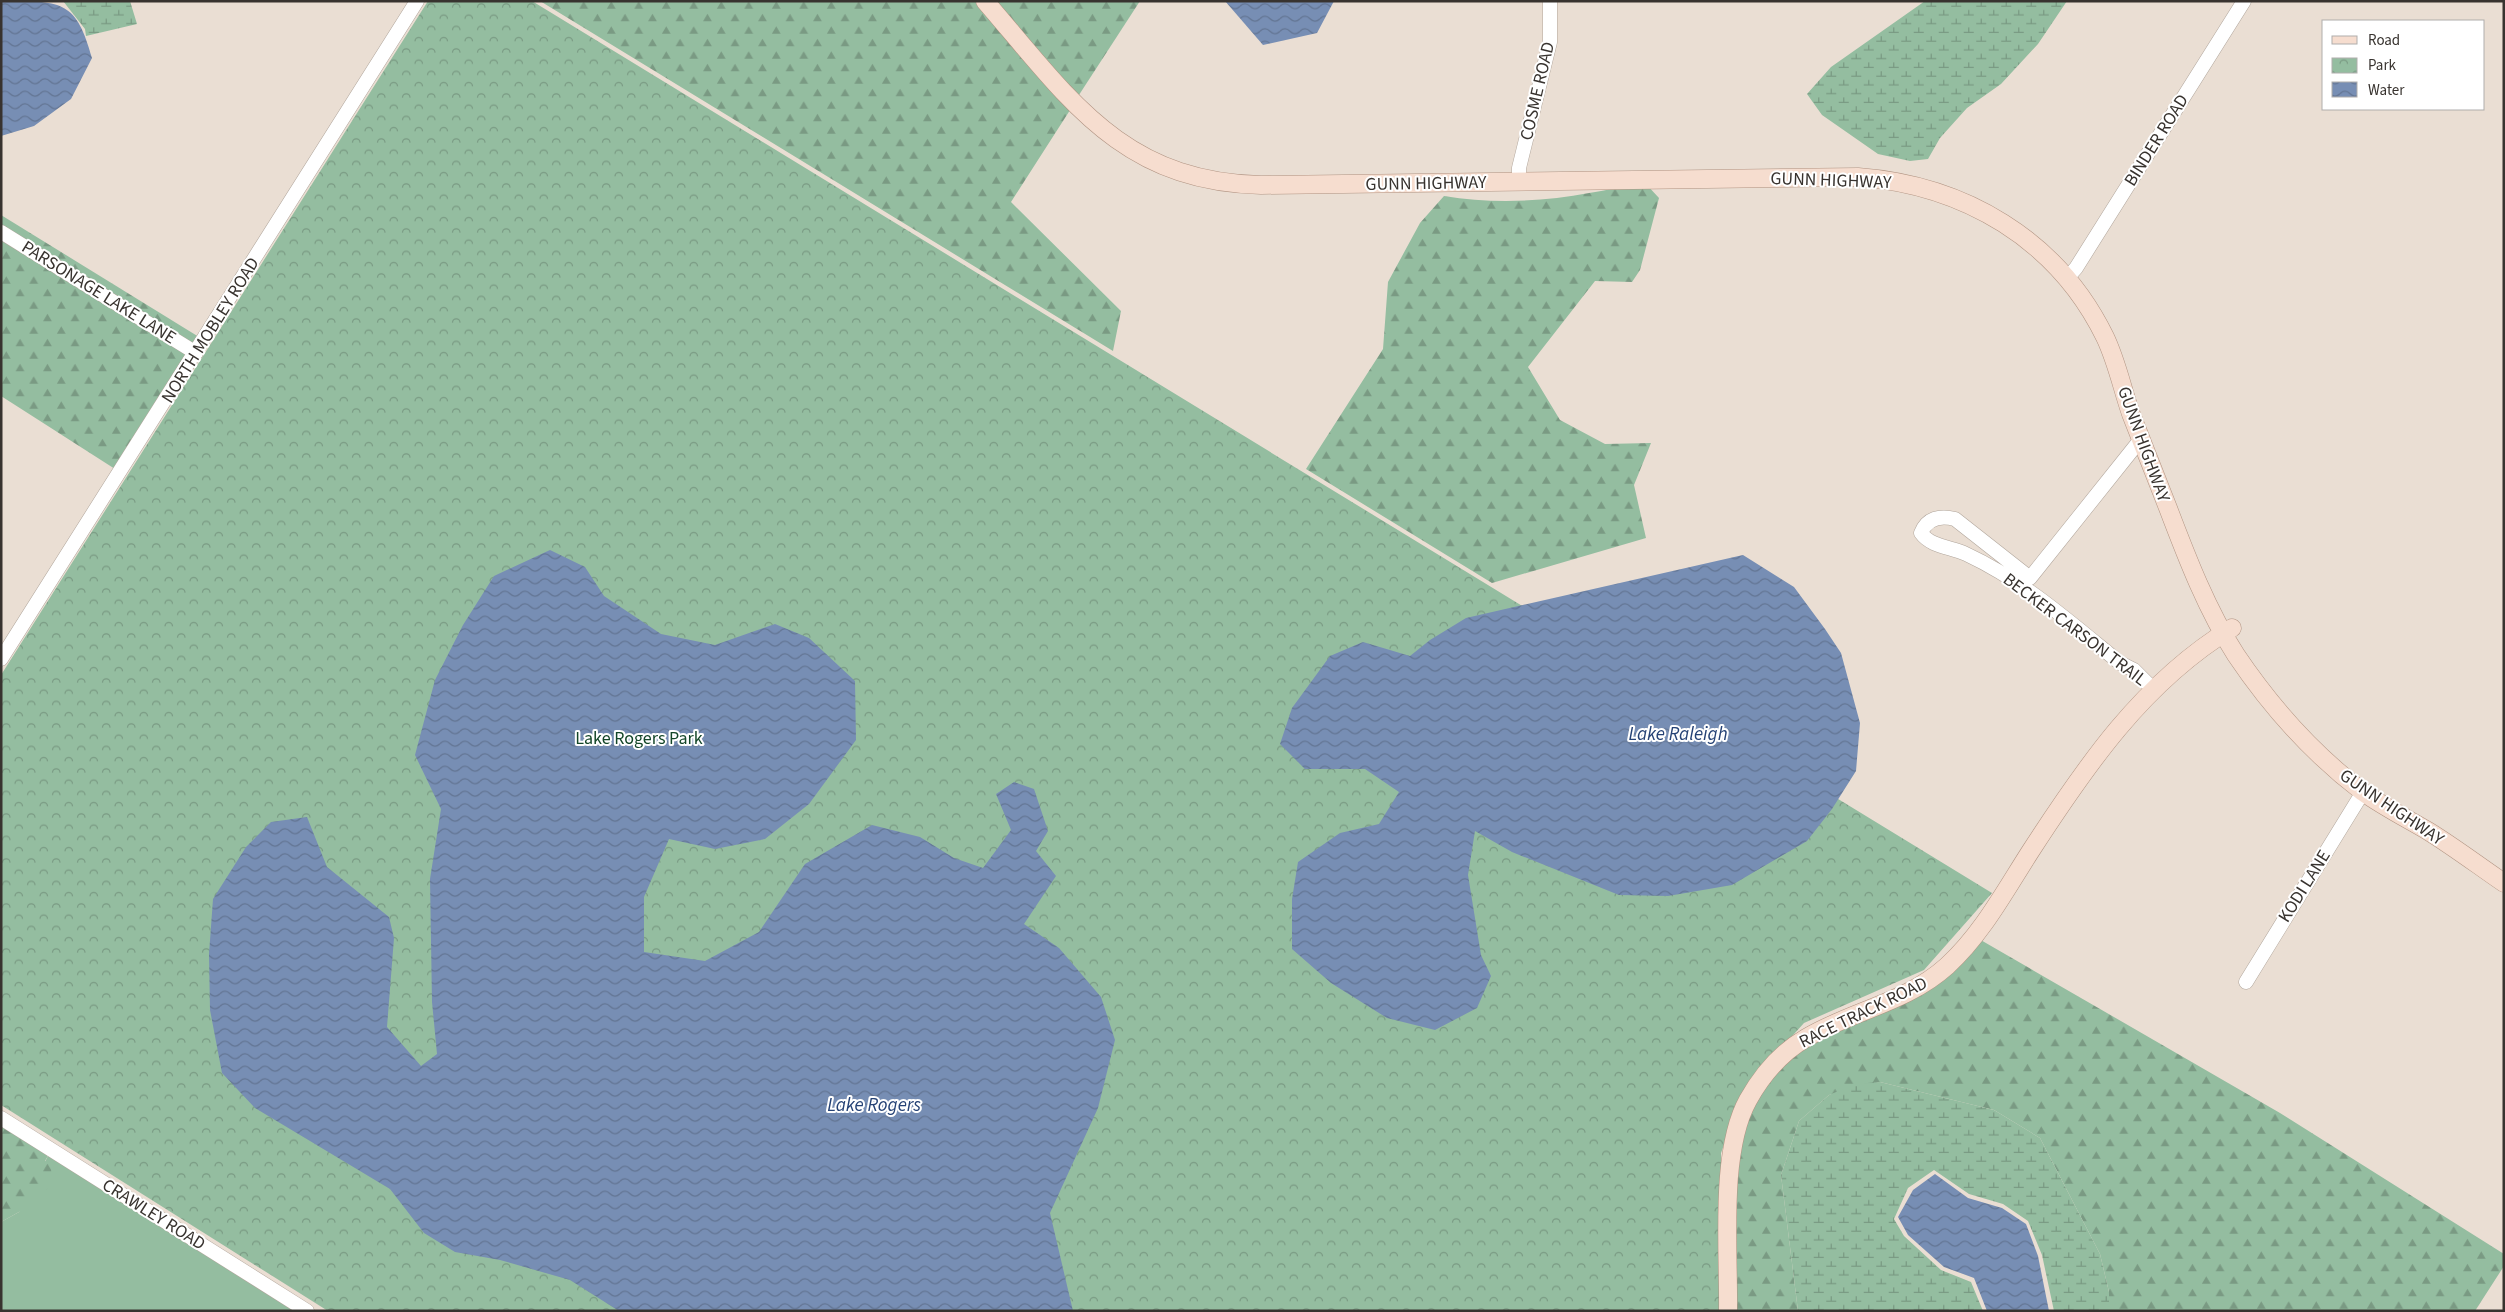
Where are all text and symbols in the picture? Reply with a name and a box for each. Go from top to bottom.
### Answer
legend [2322,20,2485,110]
text: Road [2368,30,2400,51]
street label: COSME ROAD [1514,39,1561,143]
text: Park [2368,55,2397,76]
text: Water [2368,80,2405,101]
street label: BINDER ROAD [2118,89,2195,191]
street label: GUNN HIGHWAY [1770,166,1892,195]
street label: GUNN HIGHWAY [1365,170,1487,197]
street label: PARSONAGE LAKE LANE [17,235,181,350]
street label: NORTH MOBLEY ROAD [155,253,265,408]
street label: GUNN HIGHWAY [2111,383,2176,506]
street label: BECKER CARSON TRAIL [1998,567,2152,692]
water label: Lake Raleigh [1628,721,1728,748]
park label: Lake Rogers Park [575,726,703,751]
street label: GUNN HIGHWAY [2335,763,2449,852]
street label: KODI LANE [2272,845,2337,927]
street label: RACE TRACK ROAD [1795,971,1931,1054]
water label: Lake Rogers [827,1092,921,1119]
street label: CRAWLEY ROAD [97,1173,210,1256]

